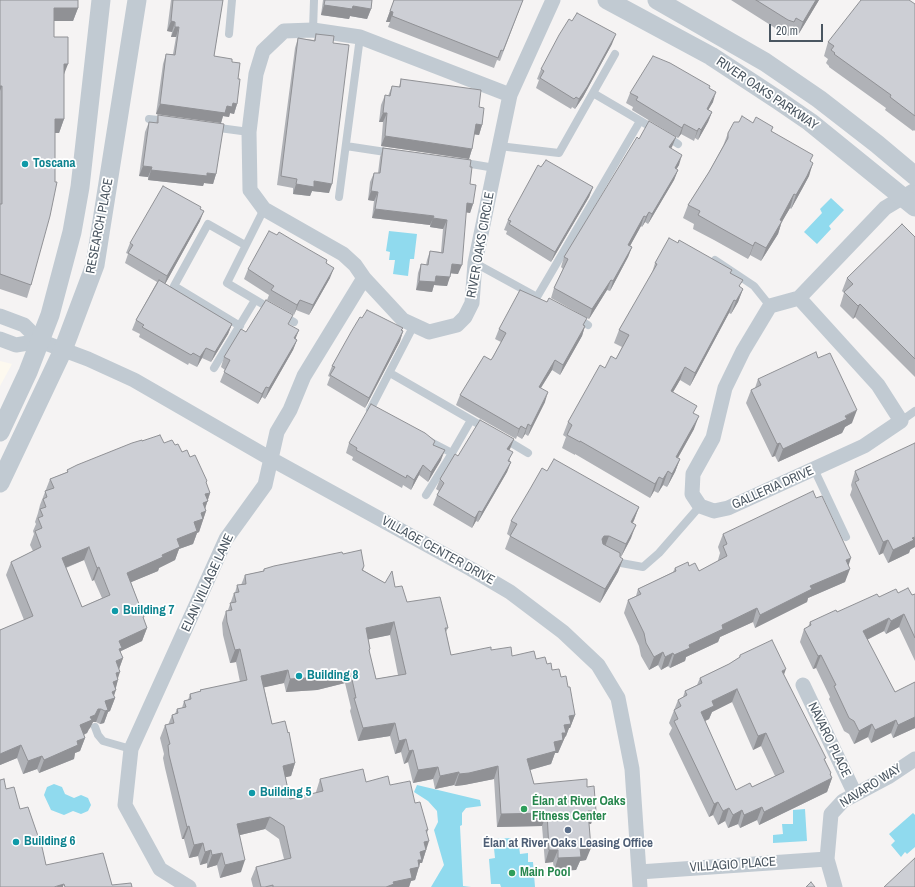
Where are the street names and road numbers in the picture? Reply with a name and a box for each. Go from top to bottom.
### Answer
street label: RIVER OAKS PARKWAY [713,54,821,134]
street label: RESEARCH PLACE [83,177,117,275]
street label: RIVER OAKS CIRCLE [464,191,498,299]
street label: GALLERIA DRIVE [730,463,816,513]
street label: VILLAGE CENTER DRIVE [379,513,497,589]
street label: ELAN VILLAGE LANE [179,532,237,634]
street label: NAVARO PLACE [804,700,854,780]
street label: NAVARO WAY [837,761,905,811]
street label: VILLAGIO PLACE [689,854,777,876]

